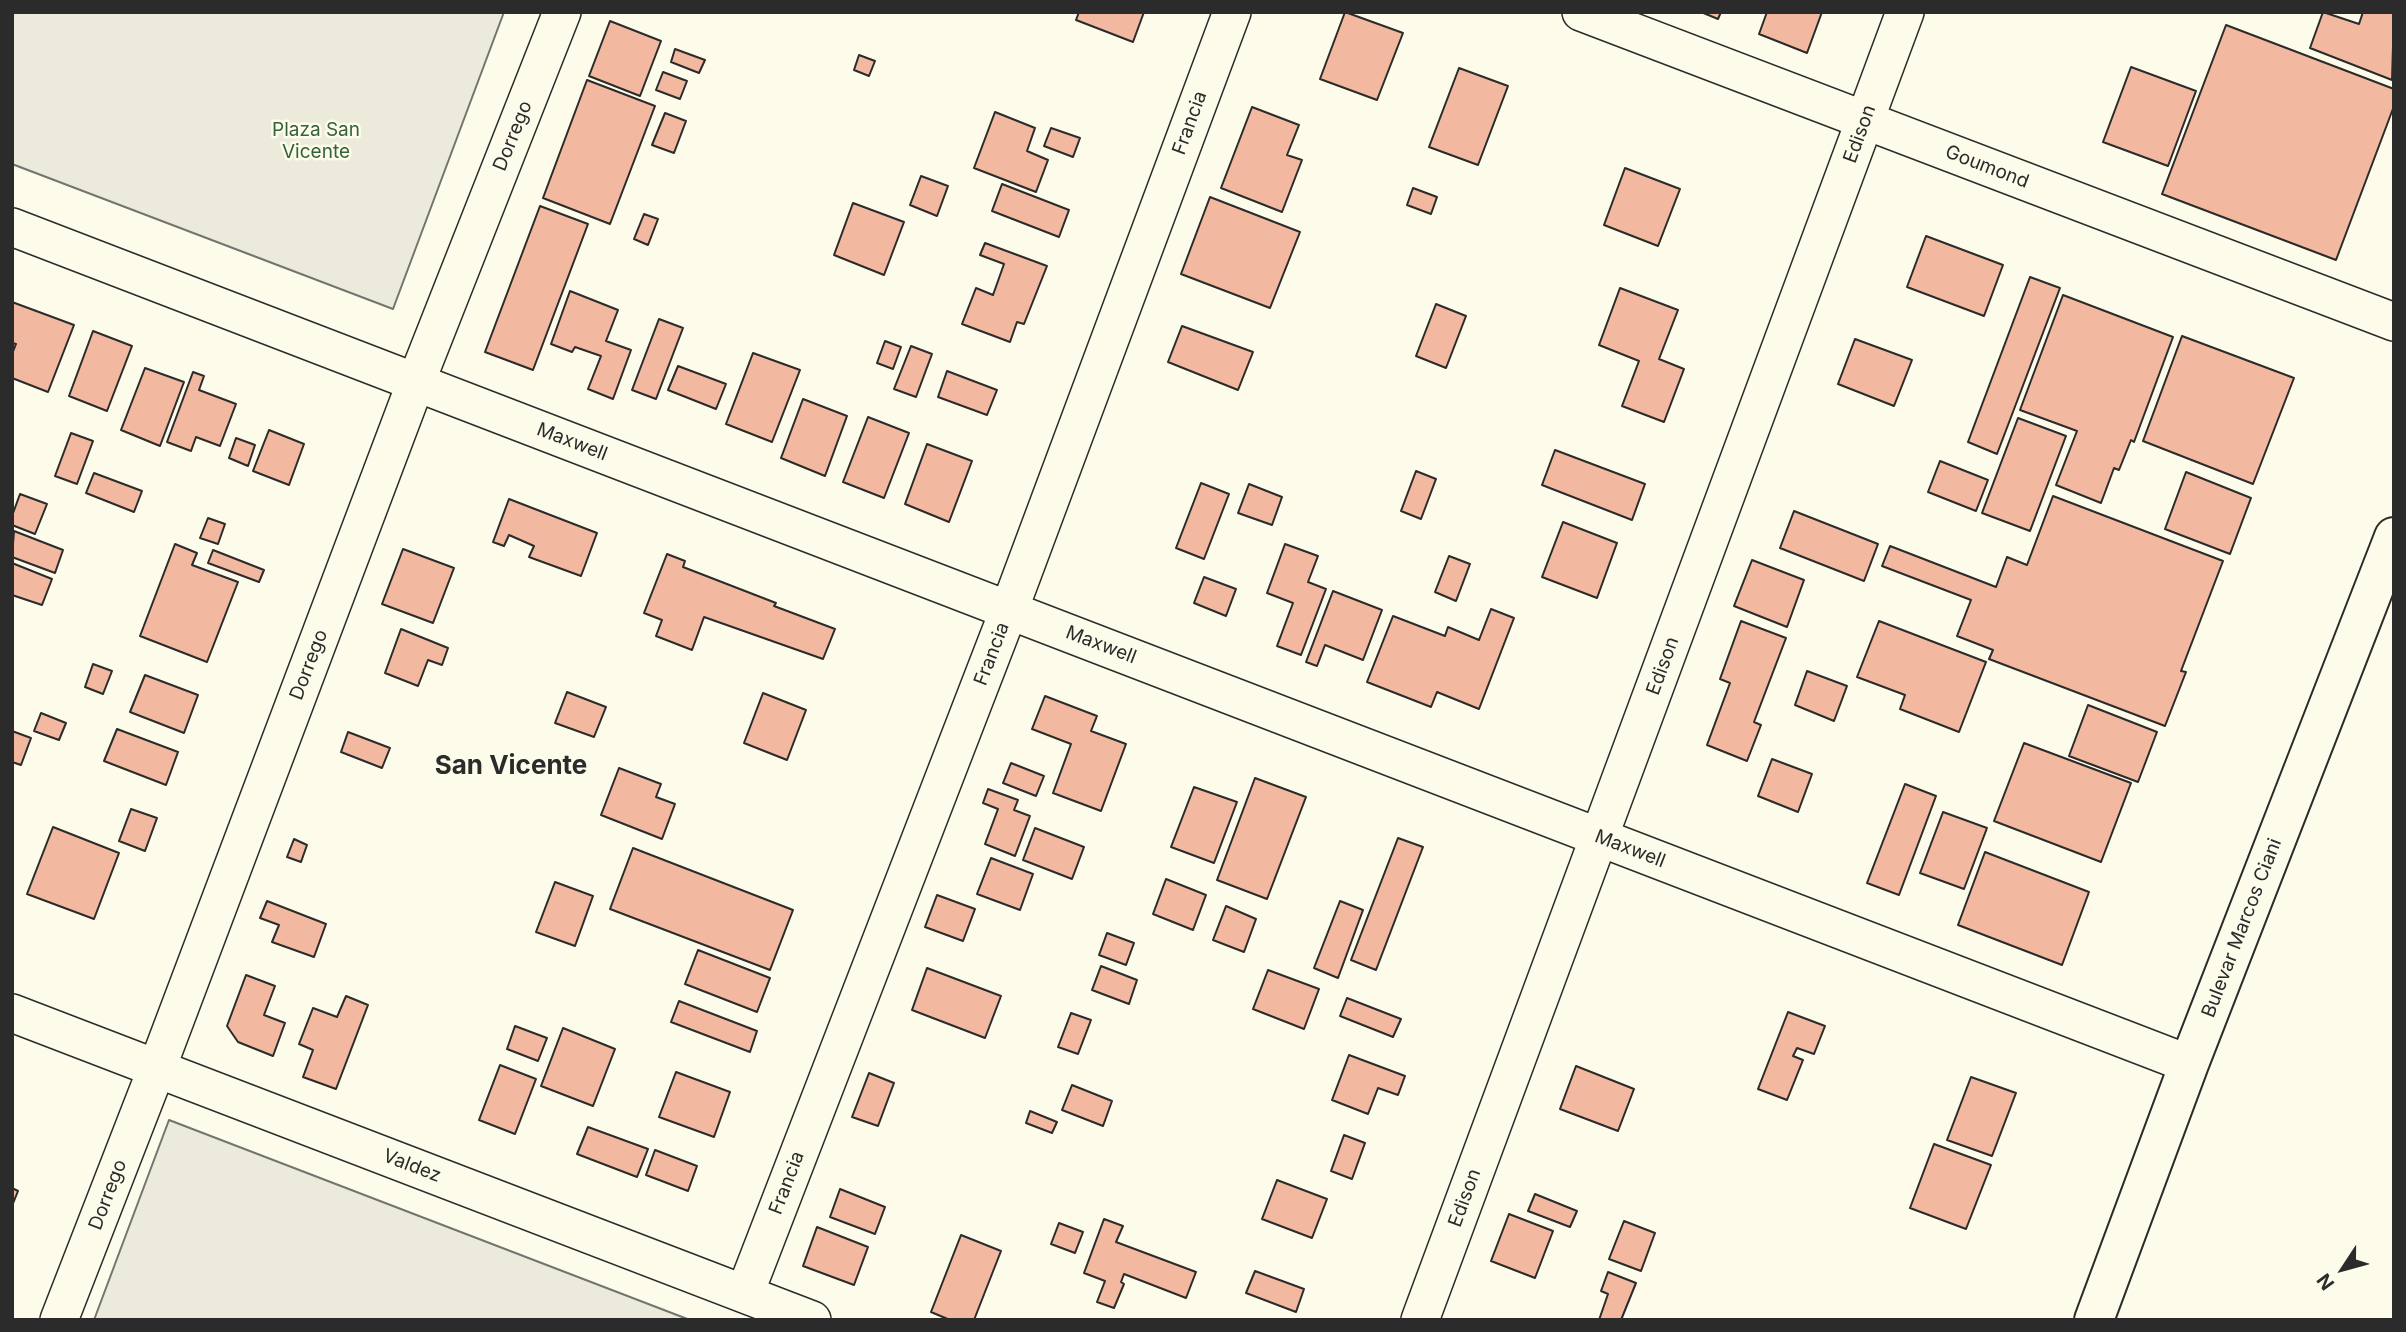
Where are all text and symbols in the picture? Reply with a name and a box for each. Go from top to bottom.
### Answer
street label: Francia [1168,88,1212,158]
street label: Dorrego [489,98,537,174]
street label: Edison [1839,102,1881,166]
park label: Plaza San Vicente [272,119,360,163]
street label: Goumond [1942,141,2032,193]
street label: Maxwell [534,418,610,466]
street label: Francia [970,619,1014,689]
street label: Maxwell [1063,621,1139,669]
street label: Dorrego [285,627,333,703]
street label: Edison [1642,634,1684,698]
district label: San Vicente [435,750,587,782]
street label: Maxwell [1592,825,1668,873]
street label: Bulevar Marcos Ciani [2197,835,2287,1021]
street label: Valdez [380,1145,444,1187]
street label: Francia [765,1148,809,1218]
street label: Dorrego [84,1157,132,1233]
street label: Edison [1444,1166,1486,1230]
north arrow [2308,1234,2378,1304]
text: N [2312,1269,2339,1294]

